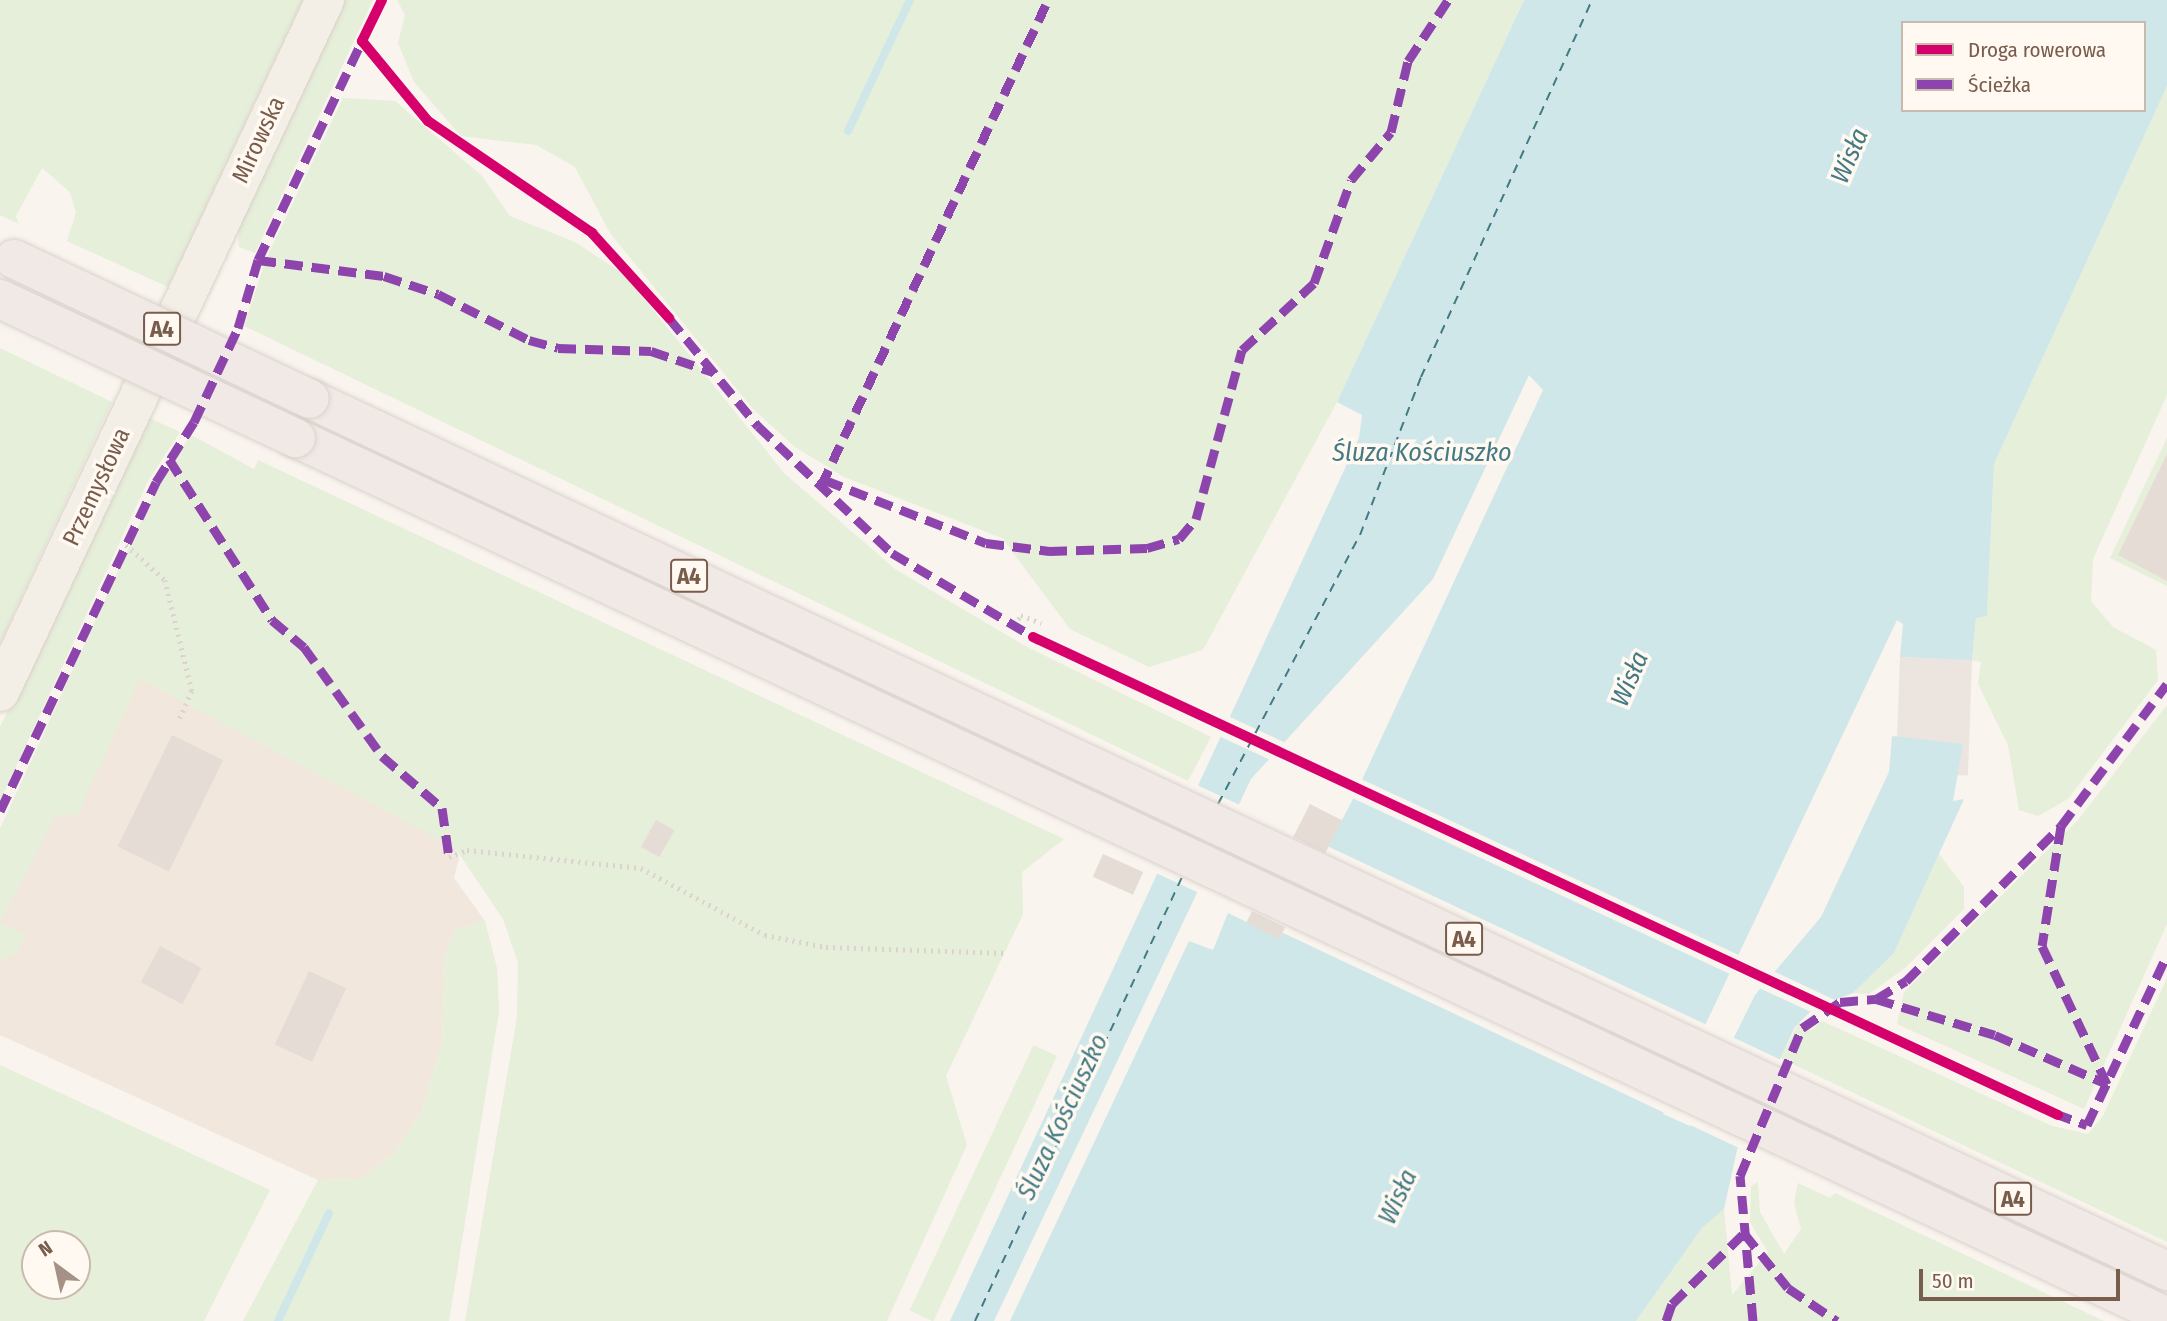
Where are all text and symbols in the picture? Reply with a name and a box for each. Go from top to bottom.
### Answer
legend [1901,21,2146,112]
text: Droga rowerowa [1968,37,2106,63]
text: Ścieżka [1968,72,2031,98]
street label: Mirowska [227,92,291,188]
water label: Wisła [1825,124,1875,188]
road number: A4 [143,310,181,348]
street label: Przemysłowa [57,423,137,551]
water label: Śluza Kościuszko [1332,437,1512,469]
road number: A4 [670,556,708,596]
water label: Wisła [1605,647,1655,711]
road number: A4 [1445,920,1483,958]
water label: Śluza Kościuszko [1011,1029,1115,1205]
water label: Wisła [1372,1165,1424,1229]
road number: A4 [1994,1180,2032,1218]
north arrow [21,1230,91,1300]
text: N [34,1236,56,1261]
scale bar [1922,1254,2123,1298]
text: 50 m [1932,1268,1974,1294]

